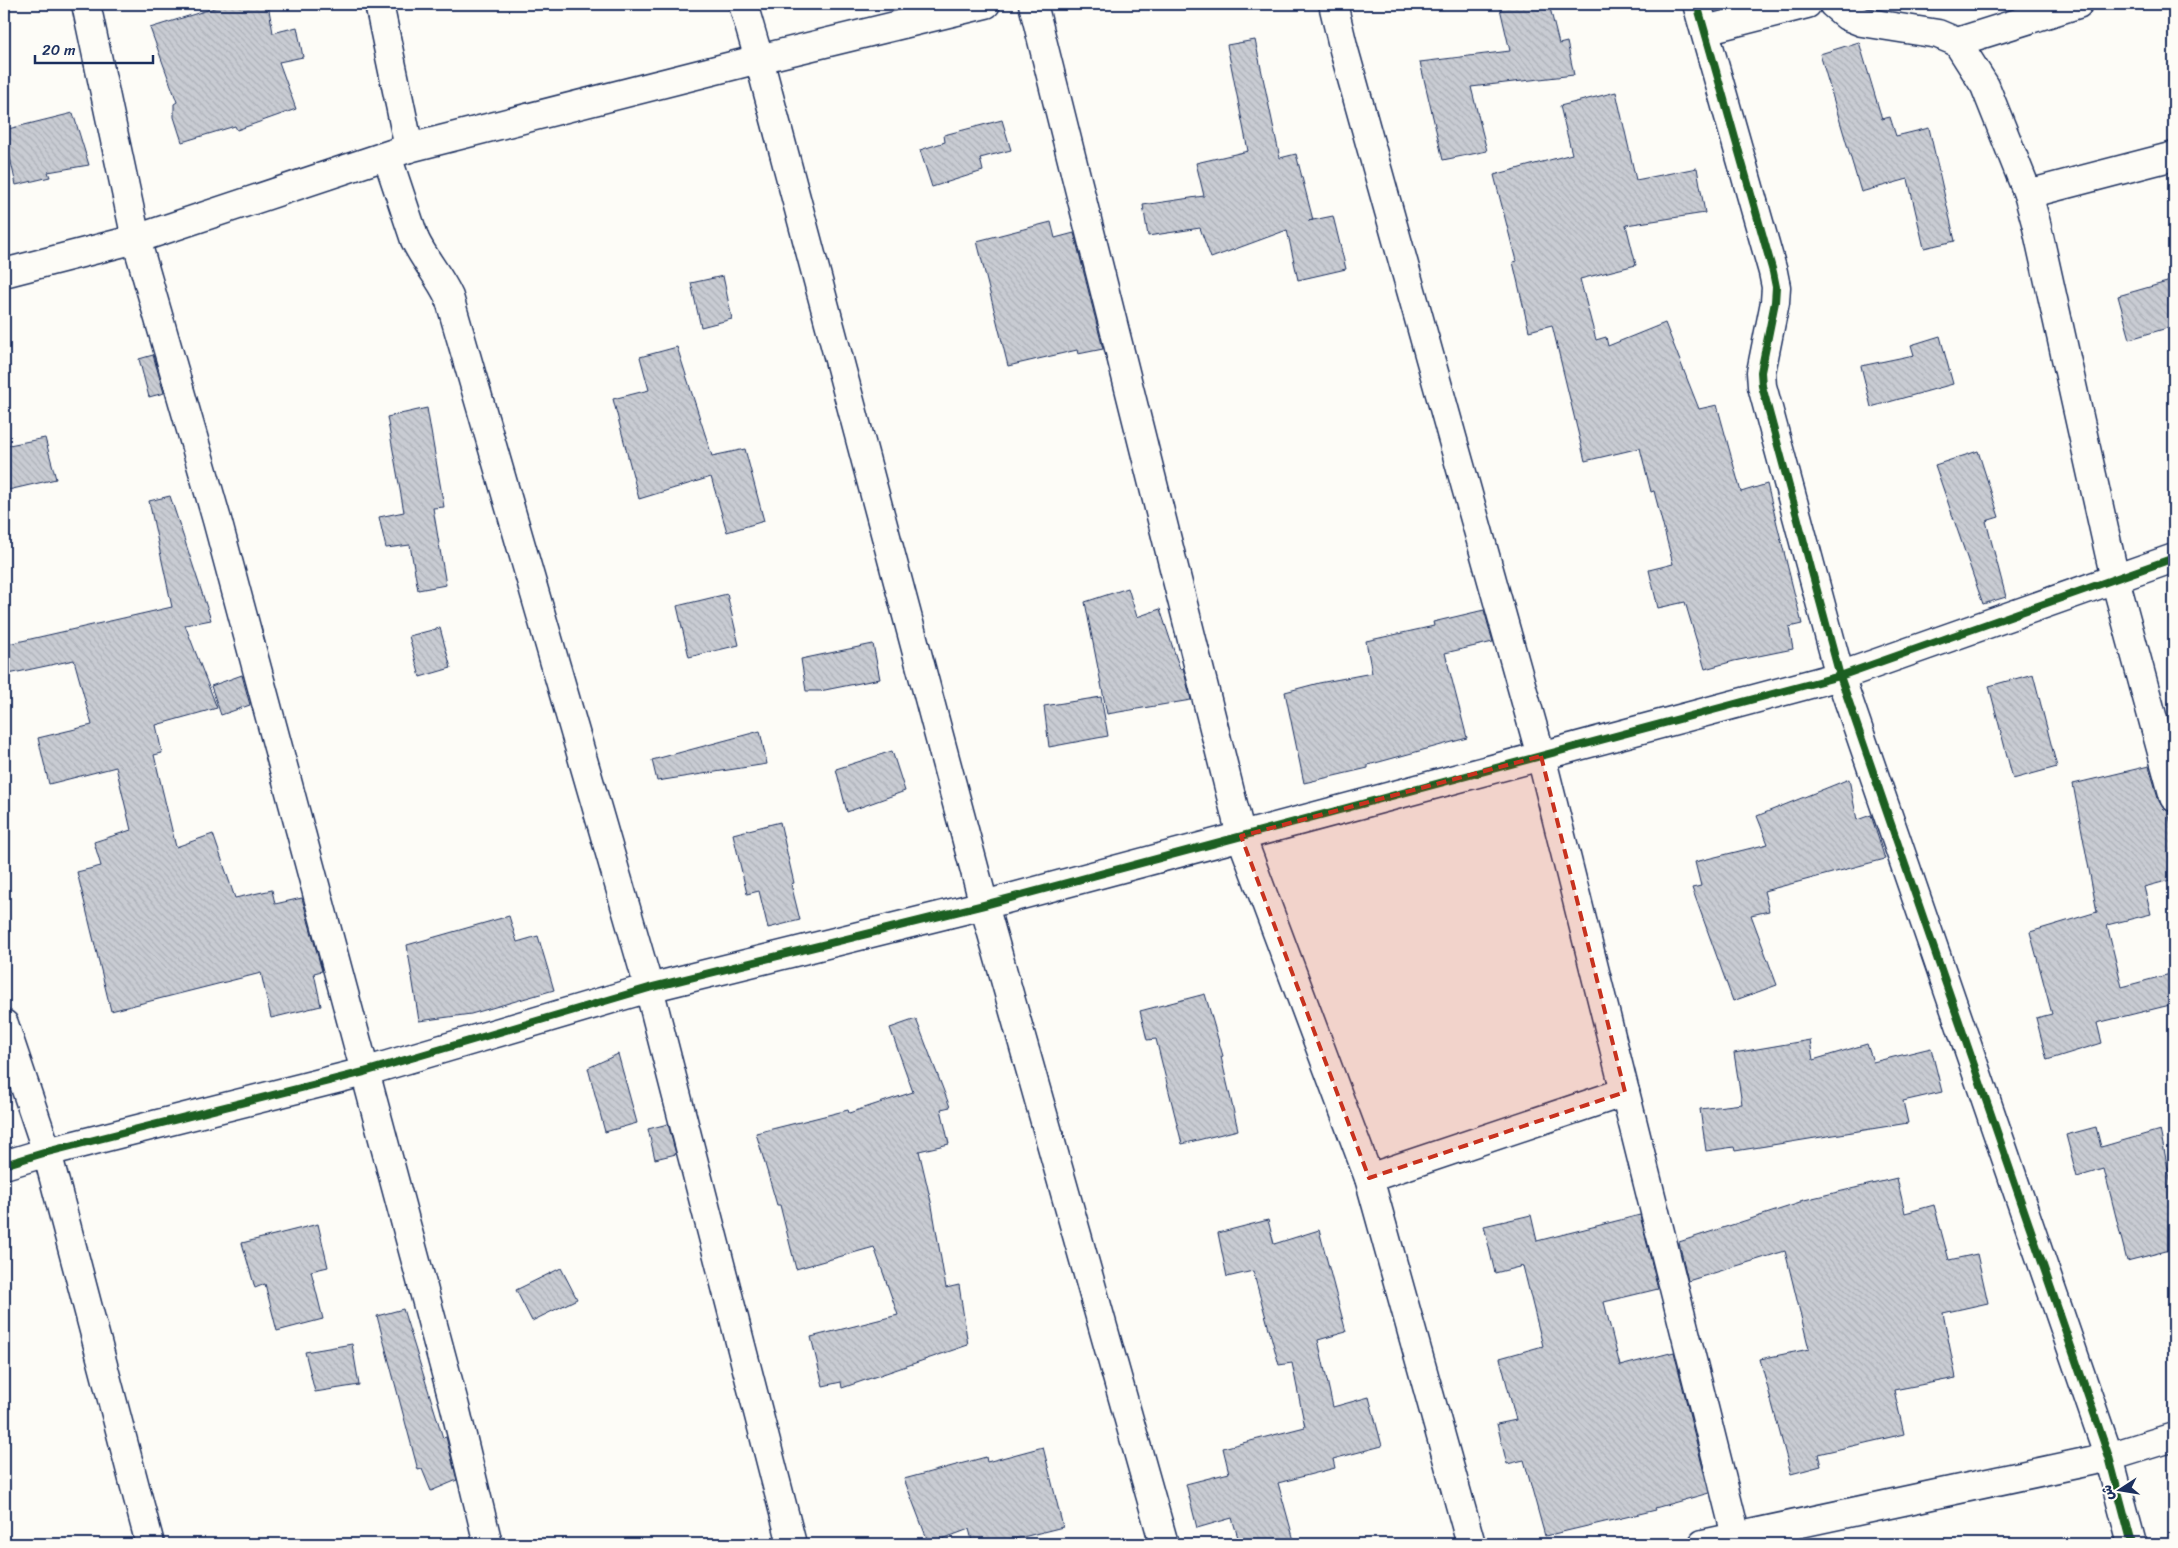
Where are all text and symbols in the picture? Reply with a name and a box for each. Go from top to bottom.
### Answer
scale bar [35,32,152,64]
text: 20 m [42,37,76,63]
north arrow [2096,1466,2146,1516]
text: ش [2094,1482,2122,1503]

